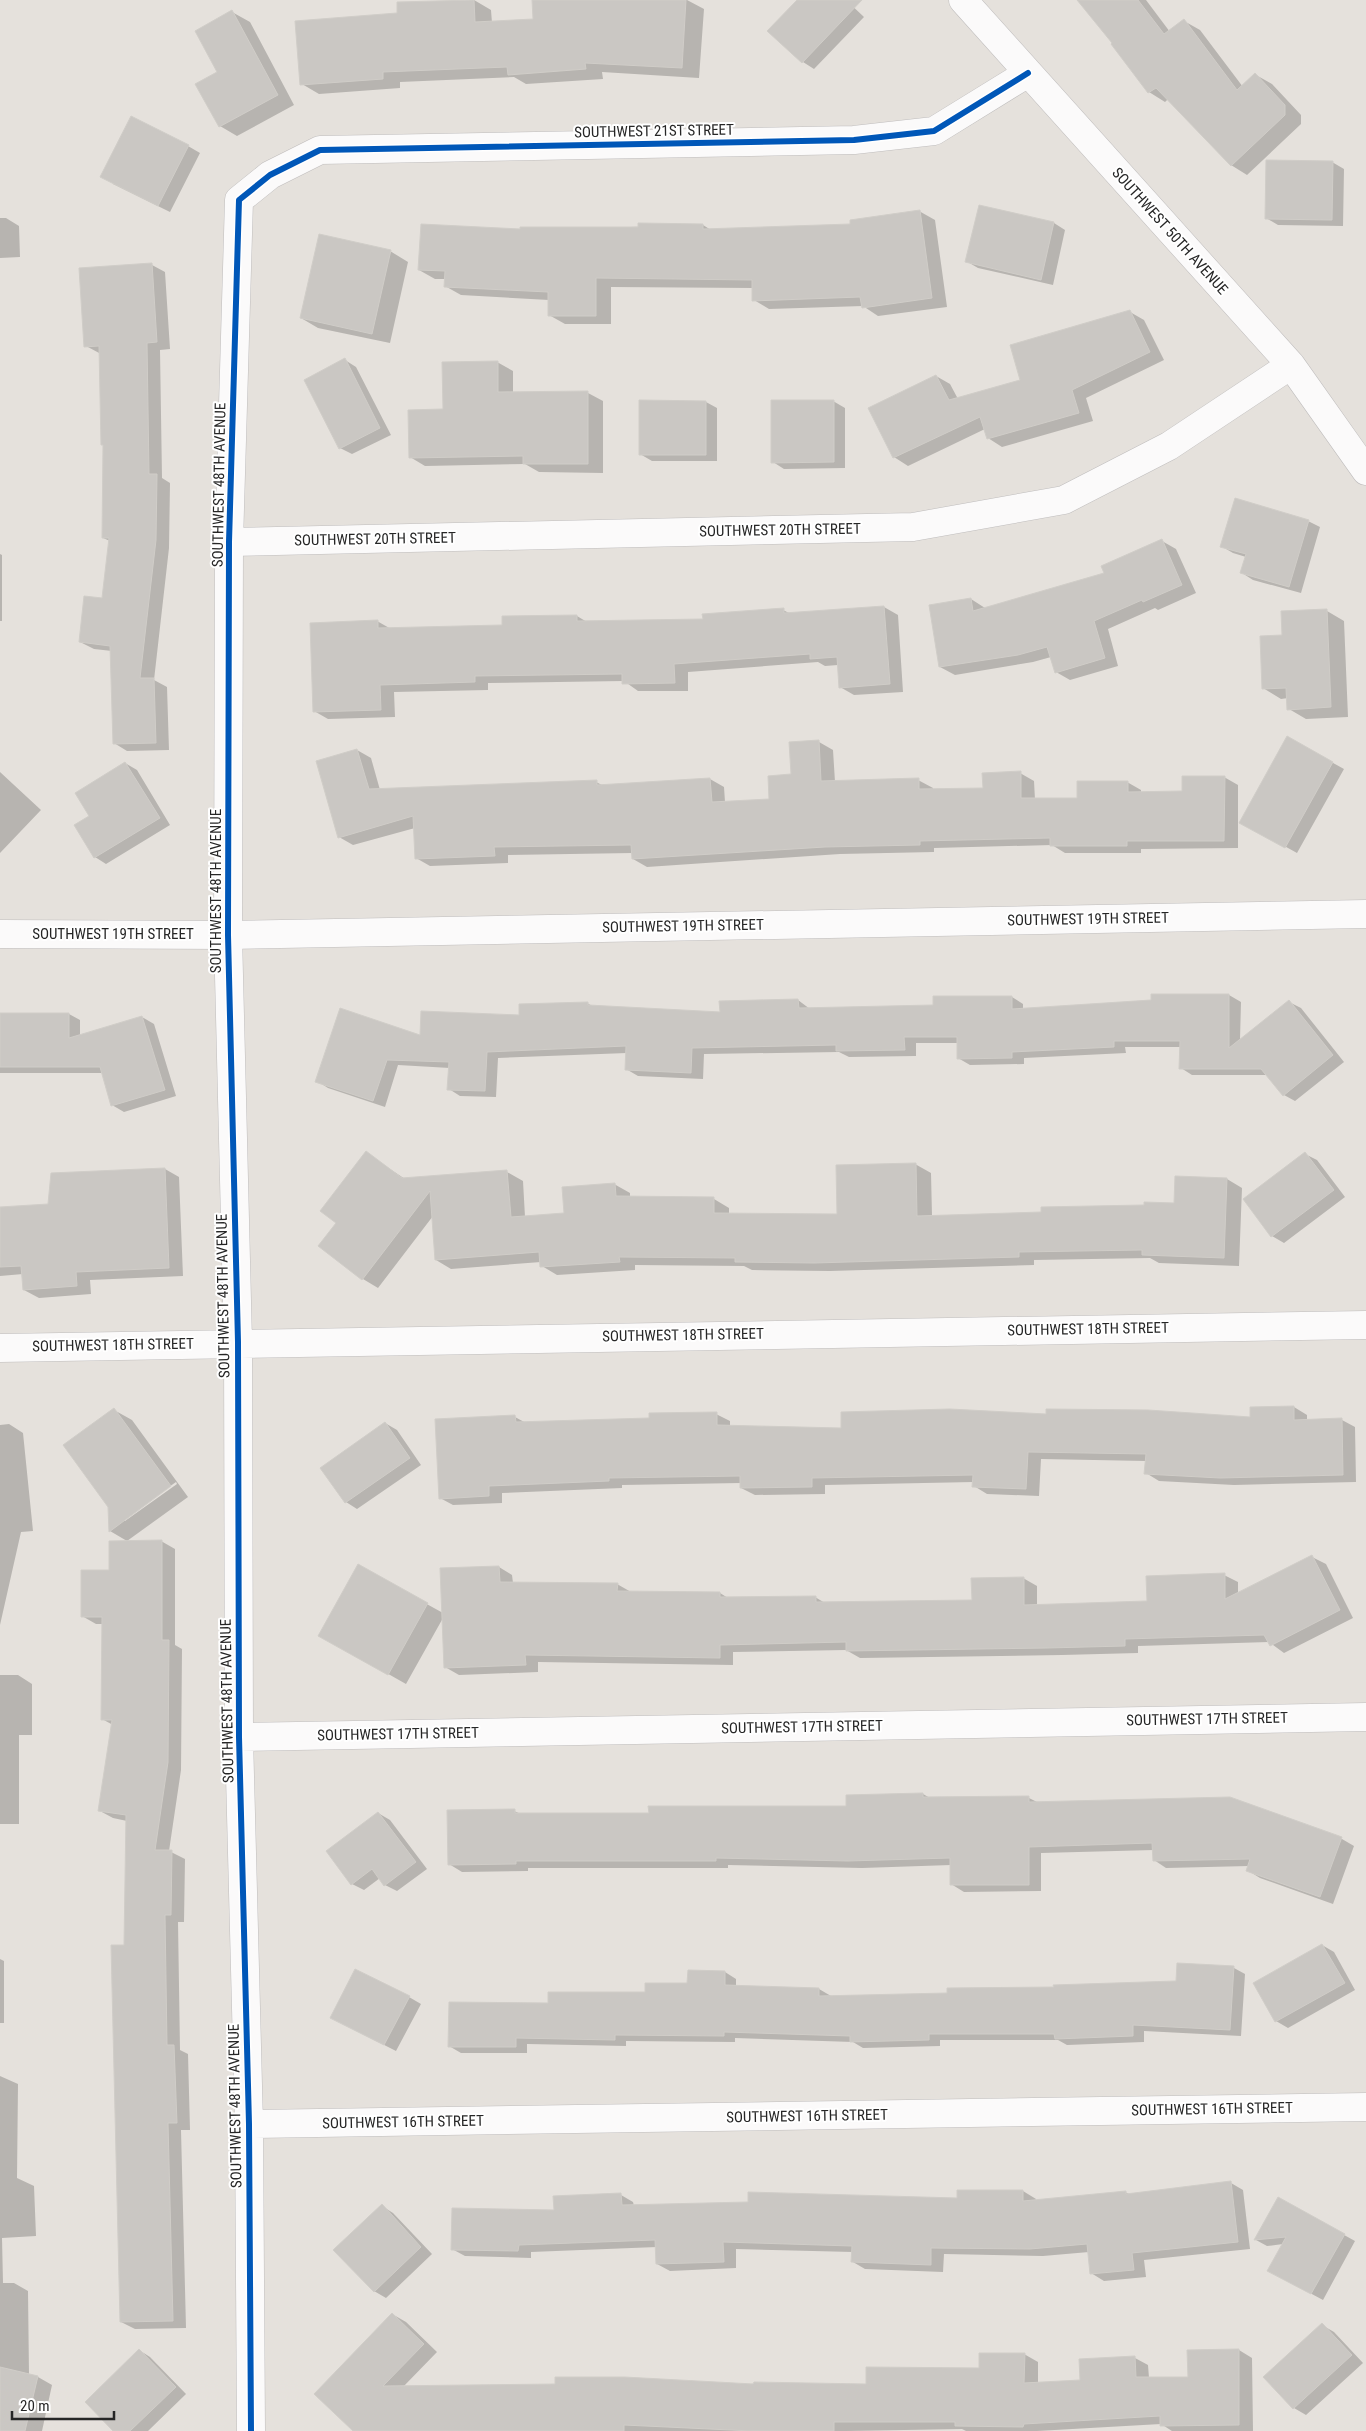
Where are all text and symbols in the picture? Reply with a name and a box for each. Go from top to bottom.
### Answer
street label: SOUTHWEST 21ST STREET [574,121,734,141]
street label: SOUTHWEST 50TH AVENUE [1108,164,1232,298]
street label: SOUTHWEST 48TH AVENUE [209,403,229,567]
street label: SOUTHWEST 20TH STREET [699,520,861,540]
street label: SOUTHWEST 20TH STREET [294,529,456,549]
street label: SOUTHWEST 48TH AVENUE [207,809,225,973]
street label: SOUTHWEST 19TH STREET [1007,909,1169,929]
street label: SOUTHWEST 19TH STREET [602,916,764,936]
street label: SOUTHWEST 19TH STREET [32,925,194,943]
street label: SOUTHWEST 48TH AVENUE [213,1214,233,1378]
street label: SOUTHWEST 18TH STREET [1007,1319,1169,1339]
street label: SOUTHWEST 18TH STREET [602,1325,764,1345]
street label: SOUTHWEST 18TH STREET [32,1335,194,1355]
street label: SOUTHWEST 48TH AVENUE [217,1619,237,1783]
street label: SOUTHWEST 17TH STREET [1126,1709,1288,1729]
street label: SOUTHWEST 17TH STREET [721,1717,883,1737]
street label: SOUTHWEST 17TH STREET [317,1724,479,1744]
street label: SOUTHWEST 48TH AVENUE [225,2024,245,2188]
street label: SOUTHWEST 16TH STREET [1131,2099,1293,2119]
street label: SOUTHWEST 16TH STREET [726,2106,888,2126]
street label: SOUTHWEST 16TH STREET [322,2112,484,2132]
scale bar [12,2388,115,2420]
text: 20 m [20,2397,50,2415]

